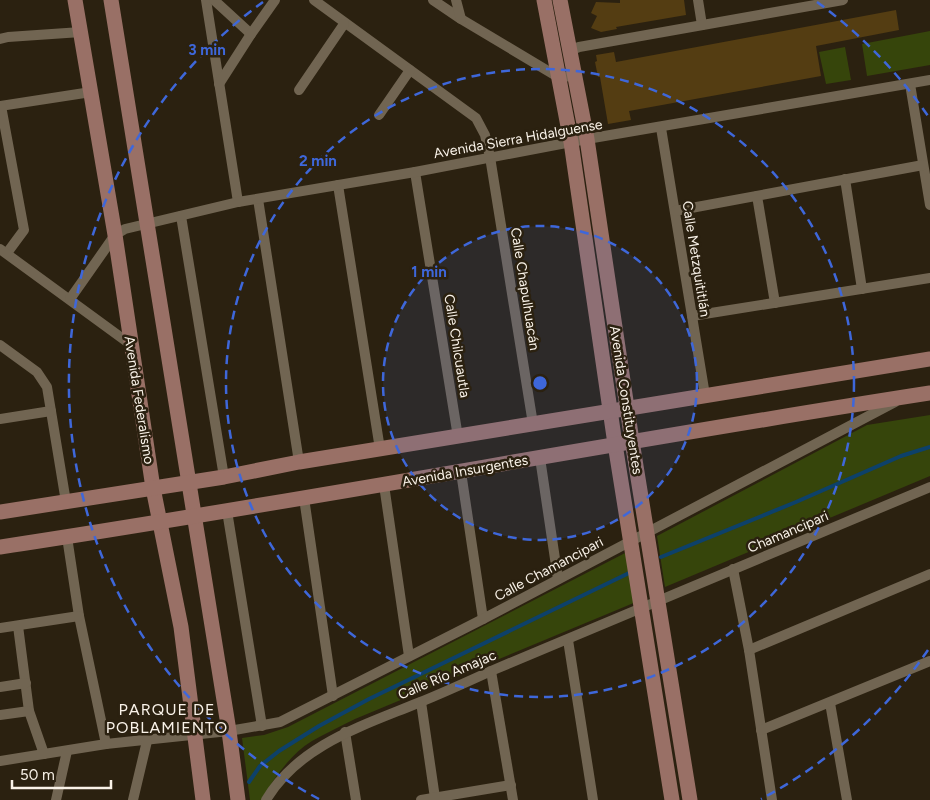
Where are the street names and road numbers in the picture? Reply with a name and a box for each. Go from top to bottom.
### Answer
street label: Avenida Sierra Hidalguense [432,116,604,162]
street label: Calle Metzquititlán [678,200,714,318]
street label: Calle Chapulhuacán [507,226,543,352]
street label: Calle Chilcuautla [440,293,474,399]
street label: Avenida Constituyentes [606,324,646,476]
street label: Avenida Federalismo [120,335,158,465]
street label: Avenida Insurgentes [401,452,529,490]
street label: Chamancipari [745,507,831,557]
street label: Calle Chamancipari [492,533,606,605]
street label: Calle Río Amajac [395,646,499,703]

